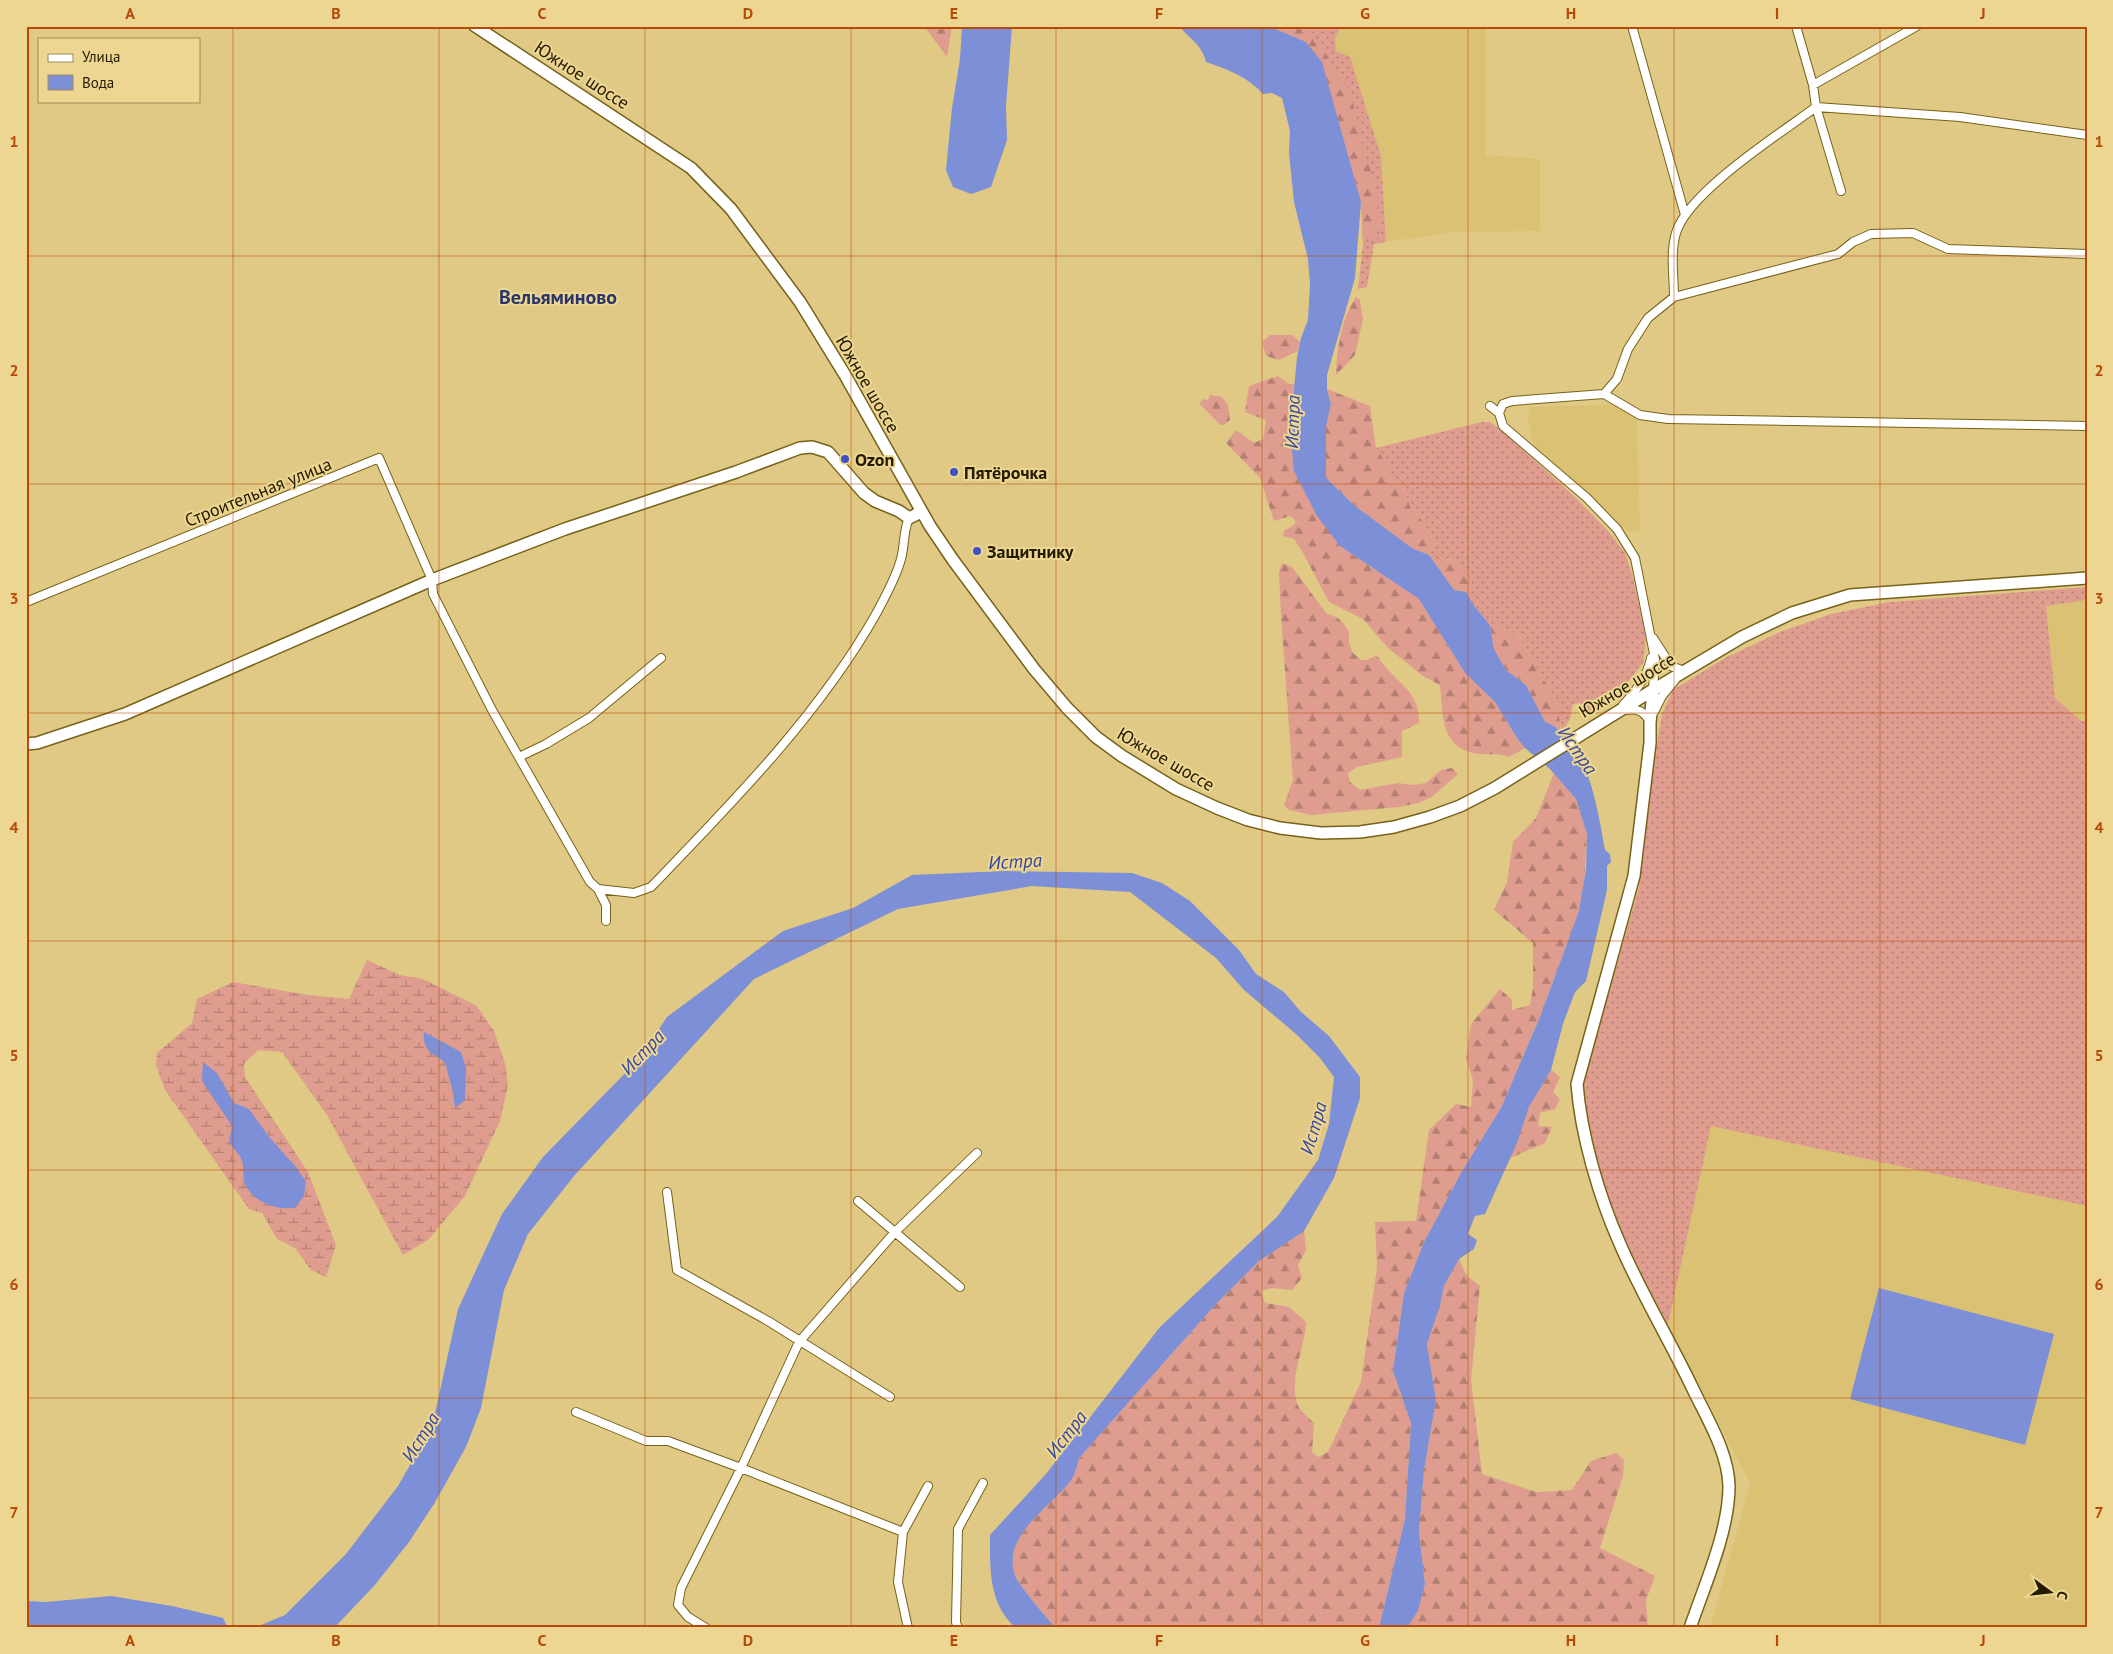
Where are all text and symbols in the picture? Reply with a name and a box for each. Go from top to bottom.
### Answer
text: A [125,3,135,23]
text: B [331,3,341,23]
text: C [538,3,547,23]
text: D [743,3,753,23]
text: E [950,3,958,23]
text: F [1155,3,1163,23]
text: G [1360,3,1370,23]
text: H [1566,3,1576,23]
text: I [1775,3,1779,23]
text: J [1979,3,1986,23]
street label: Южное шоссе [530,36,634,114]
legend [38,38,200,102]
text: Улица [82,47,120,66]
text: Вода [82,73,114,92]
text: 1 [9,131,19,151]
text: 1 [2094,131,2104,151]
district label: Вельяминово [499,284,617,310]
street label: Южное шоссе [831,331,905,437]
text: 2 [9,360,19,380]
text: 2 [2094,360,2104,380]
water label: Истра [1279,394,1305,449]
place label: Ozon [855,448,894,471]
street label: Строительная улица [181,452,335,532]
marker: Ozon [839,453,851,465]
place label: Пятёрочка [964,461,1047,484]
marker: Пятёрочка [948,466,960,478]
place label: Защитнику [987,540,1074,563]
marker: Защитнику [971,545,983,557]
text: 3 [9,588,19,608]
text: 3 [2094,588,2104,608]
street label: Южное шоссе [1574,647,1680,723]
water label: Истра [1553,721,1604,779]
street label: Южное шоссе [1113,722,1219,796]
text: 4 [9,817,19,837]
text: 4 [2094,817,2104,837]
water label: Истра [988,848,1043,874]
water label: Истра [615,1024,670,1080]
text: 5 [9,1045,19,1065]
text: 5 [2094,1045,2104,1065]
water label: Истра [1294,1098,1332,1157]
text: 6 [9,1274,19,1294]
text: 6 [2094,1274,2104,1294]
water label: Истра [1040,1405,1092,1463]
water label: Истра [396,1407,445,1466]
text: 7 [9,1502,19,1522]
text: 7 [2094,1502,2104,1522]
north arrow [2026,1566,2076,1616]
text: С [2053,1589,2072,1602]
text: A [125,1630,135,1650]
text: B [331,1630,341,1650]
text: C [538,1630,547,1650]
text: D [743,1630,753,1650]
text: E [950,1630,958,1650]
text: F [1155,1630,1163,1650]
text: G [1360,1630,1370,1650]
text: H [1566,1630,1576,1650]
text: I [1775,1630,1779,1650]
text: J [1979,1630,1986,1650]

